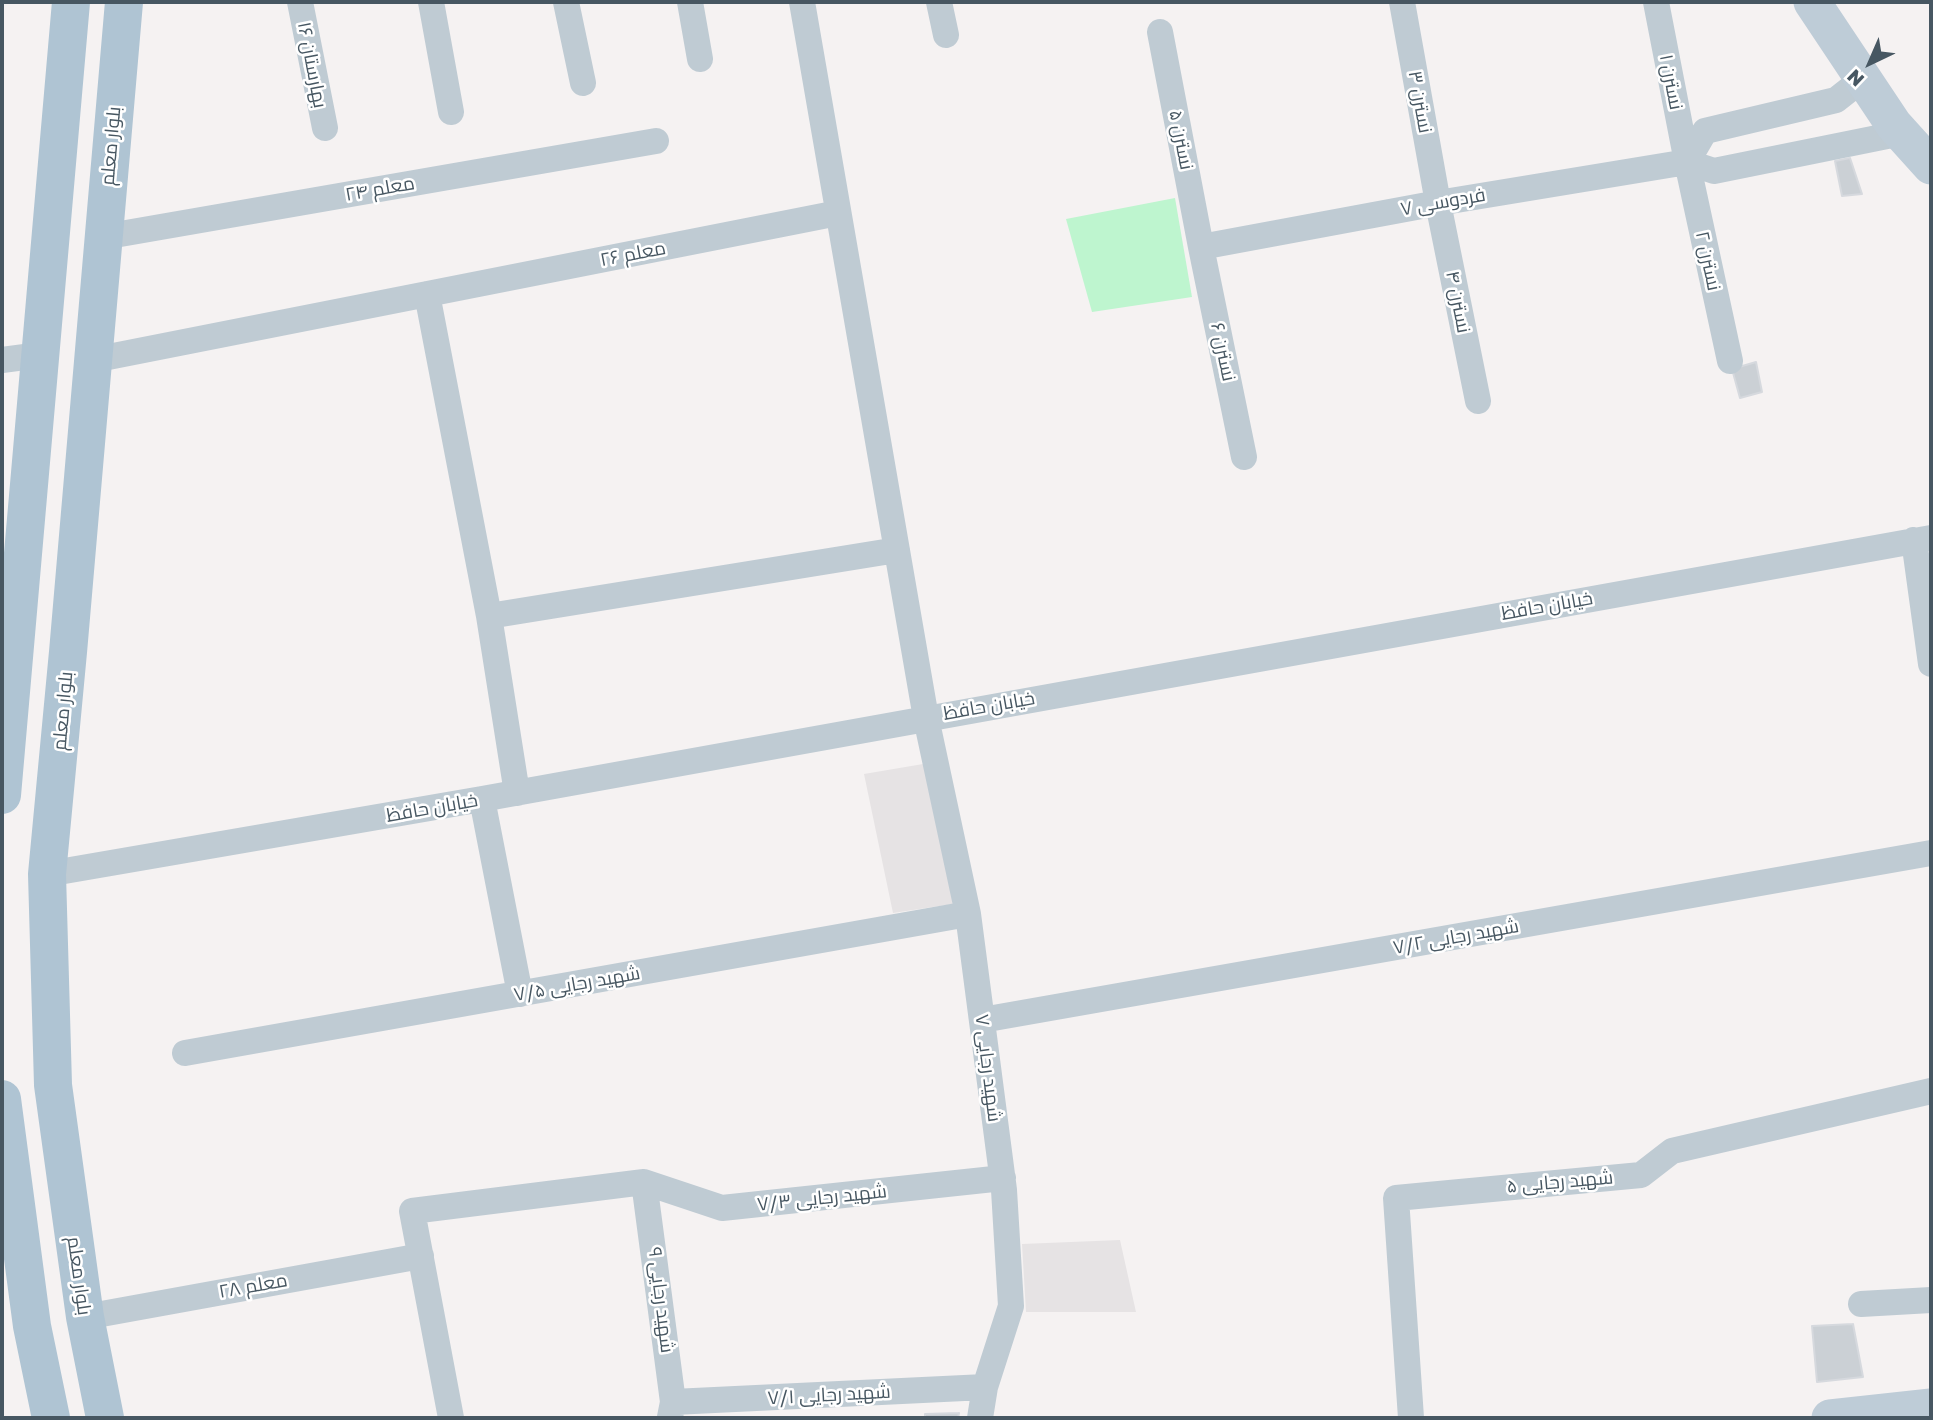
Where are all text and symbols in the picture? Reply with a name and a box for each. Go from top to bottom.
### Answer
street label: بهارستان ۱۶ [292,20,332,110]
north arrow [1835,28,1905,98]
street label: نسترن ۱ [1654,52,1688,112]
text: N [1842,65,1868,92]
street label: نسترن ۳ [1403,69,1437,135]
street label: بلوار معلم [96,105,126,187]
street label: نسترن ۵ [1164,108,1198,172]
street label: معلم ۲۴ [344,172,416,206]
street label: فردوسی ۷ [1399,183,1487,221]
street label: نسترن ۲ [1691,229,1725,293]
street label: معلم ۲۶ [598,236,668,272]
street label: نسترن ۴ [1441,269,1475,335]
street label: نسترن ۶ [1206,321,1240,383]
street label: خیابان حافظ [1499,587,1595,625]
street label: بلوار معلم [48,670,78,752]
street label: خیابان حافظ [941,687,1037,725]
street label: خیابان حافظ [384,789,480,827]
street label: شهید رجایی ۷/۲ [1391,915,1521,959]
street label: شهید رجایی ۷/۵ [512,962,642,1006]
street label: شهید رجایی ۷ [970,1013,1006,1123]
street label: شهید رجایی ۵ [1506,1166,1614,1198]
street label: شهید رجایی ۷/۳ [756,1180,888,1216]
street label: بلوار معلم [62,1235,96,1317]
street label: شهید رجایی ۹ [643,1246,679,1354]
street label: معلم ۲۸ [217,1269,289,1303]
street label: شهید رجایی ۷/۱ [767,1380,891,1410]

